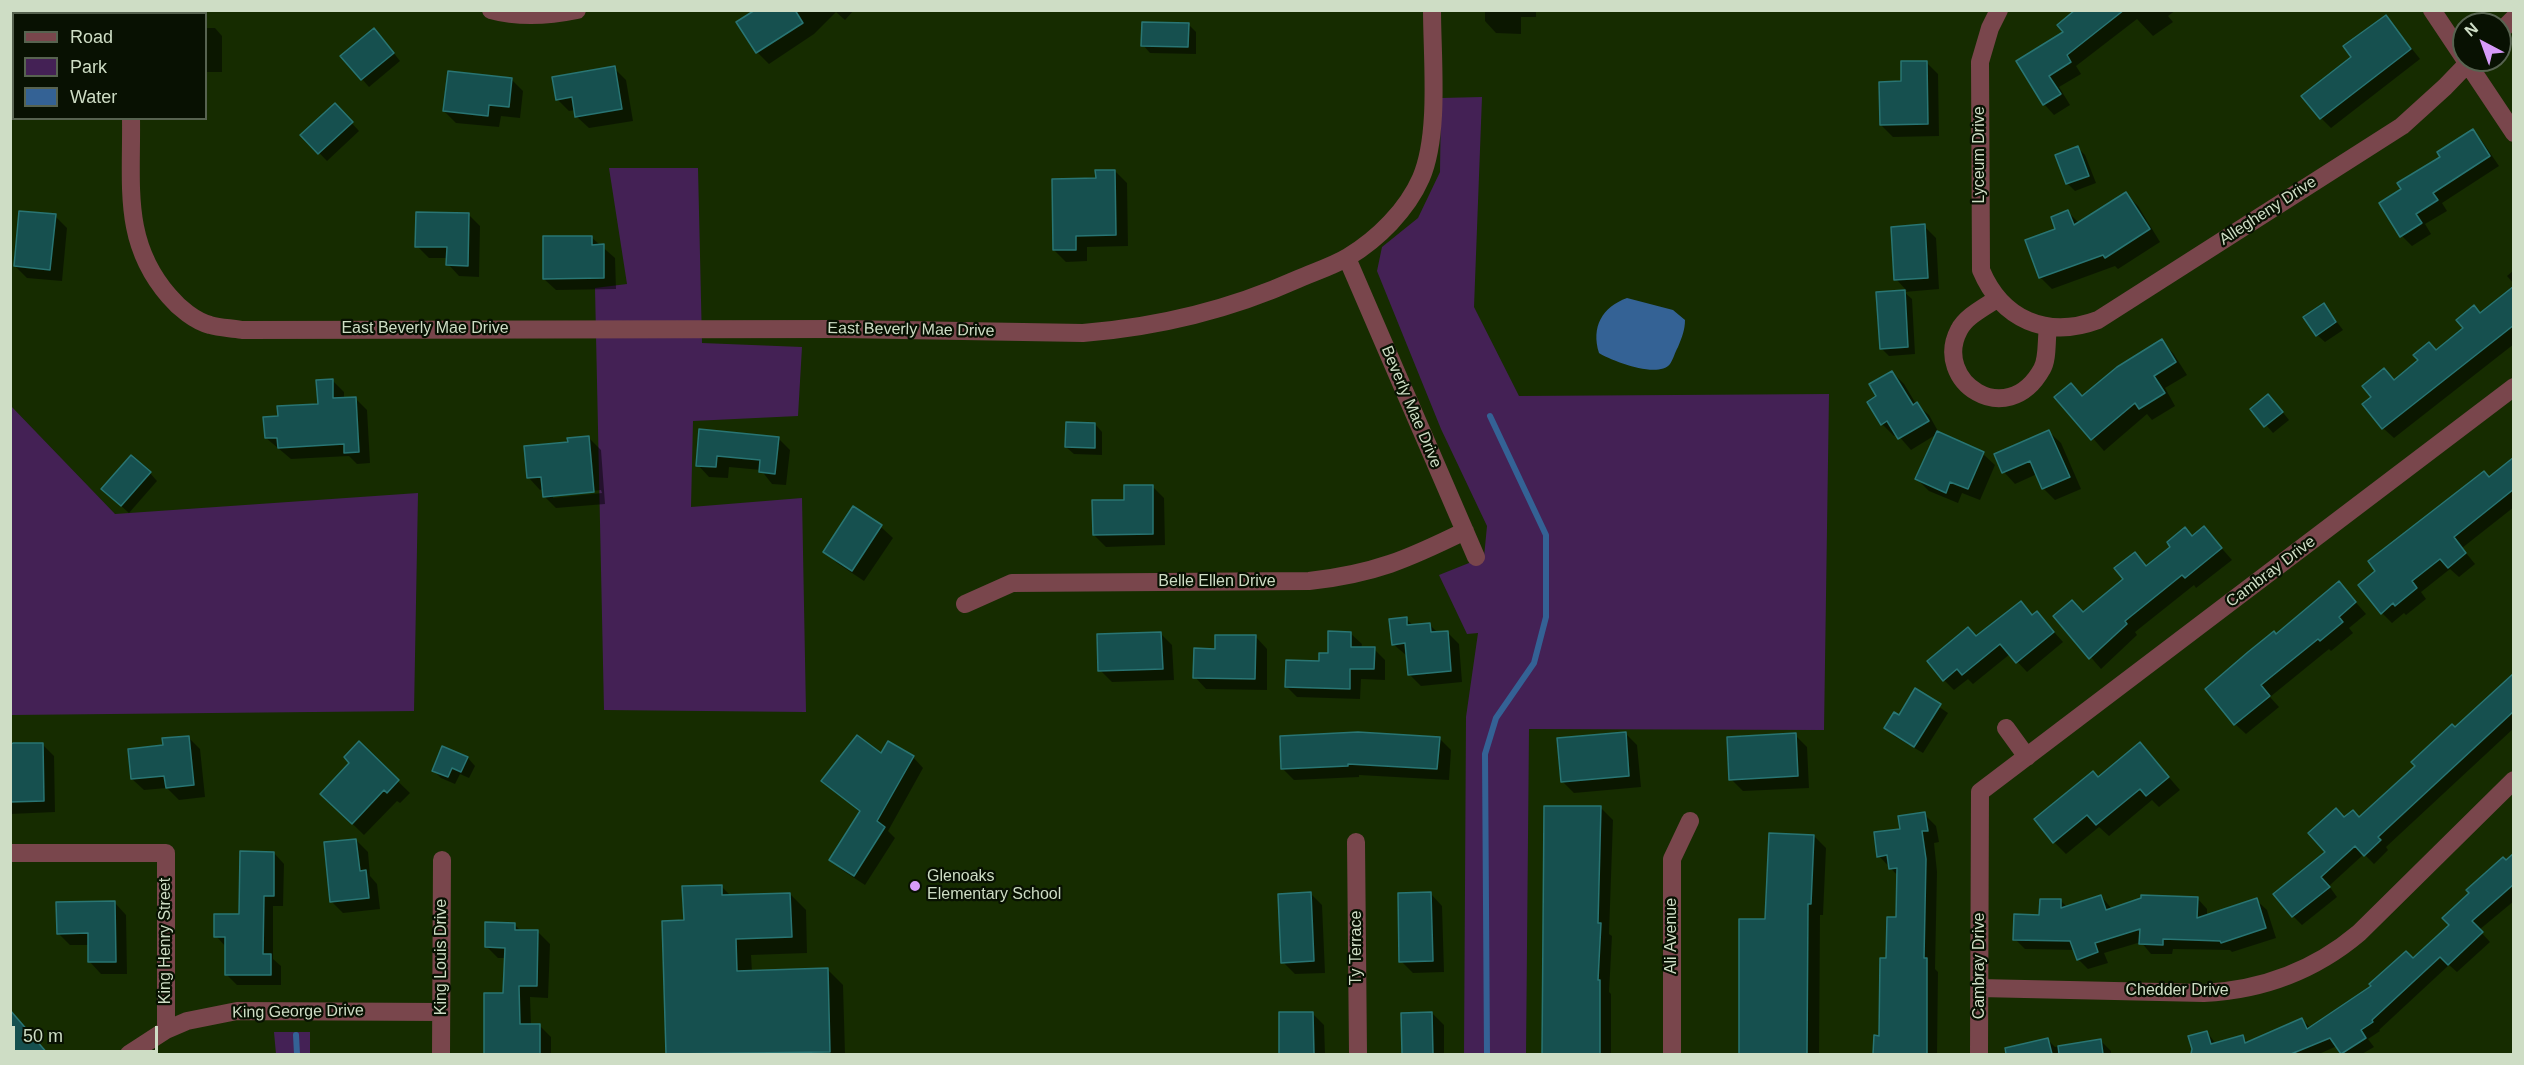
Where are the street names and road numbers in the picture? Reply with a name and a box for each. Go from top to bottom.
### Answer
street label: Lyceum Drive [1970,106,1990,204]
street label: Allegheny Drive [2216,172,2320,250]
street label: East Beverly Mae Drive [341,319,509,339]
street label: East Beverly Mae Drive [827,319,995,341]
street label: Beverly Mae Drive [1377,343,1445,471]
street label: Cambray Drive [2223,532,2319,612]
street label: Belle Ellen Drive [1158,572,1276,592]
street label: King Henry Street [156,878,176,1004]
street label: Ali Avenue [1662,898,1682,974]
street label: King Louis Drive [432,899,452,1015]
street label: Ty Terrace [1347,911,1367,985]
street label: Cambray Drive [1970,913,1990,1019]
street label: Chedder Drive [2125,981,2229,1001]
street label: King George Drive [232,1001,364,1023]

